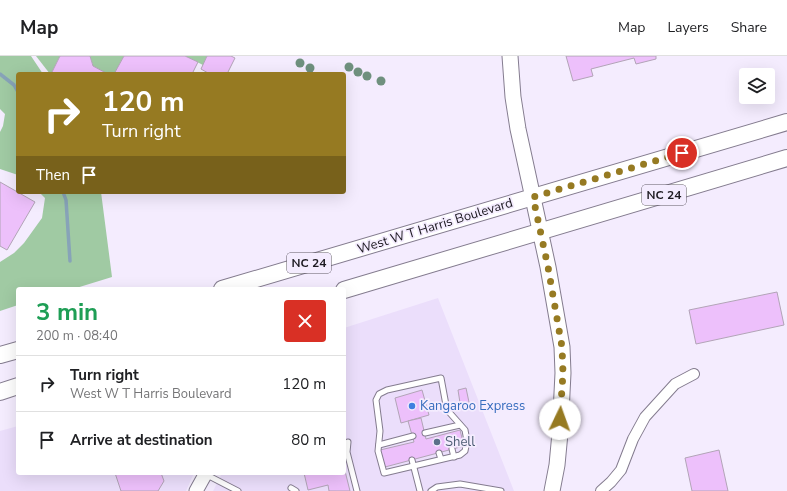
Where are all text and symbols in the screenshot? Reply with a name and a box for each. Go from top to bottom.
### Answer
text: Map [20,15,58,41]
text: Map [618,18,645,37]
text: Layers [667,18,709,37]
text: Share [731,18,767,37]
map controls [739,68,775,104]
button: layers [739,68,775,104]
text: 120 m [102,83,185,121]
icon: right [36,88,88,140]
text: Turn right [102,119,181,143]
pin [665,136,699,170]
icon: arrive [671,142,693,164]
icon: arrive [78,164,100,186]
text: Then [36,165,70,185]
road number: NC 24 [642,185,686,205]
street label: West W T Harris Boulevard [355,194,515,258]
road number: NC 24 [287,253,331,273]
text: 3 min [36,296,98,328]
button: close [284,300,326,342]
text: 200 m · 08:40 [36,327,118,345]
text: Turn right [70,365,139,385]
icon: right [36,373,58,395]
text: 120 m [282,374,326,394]
text: West W T Harris Boulevard [70,385,232,403]
place label: Kangaroo Express [420,397,525,415]
position arrow [539,398,581,440]
marker: Kangaroo Express [407,401,417,411]
icon: arrive [36,429,58,451]
text: Arrive at destination [70,430,213,450]
text: 80 m [291,430,326,450]
place label: Shell [445,433,475,451]
marker: Shell [432,437,442,447]

